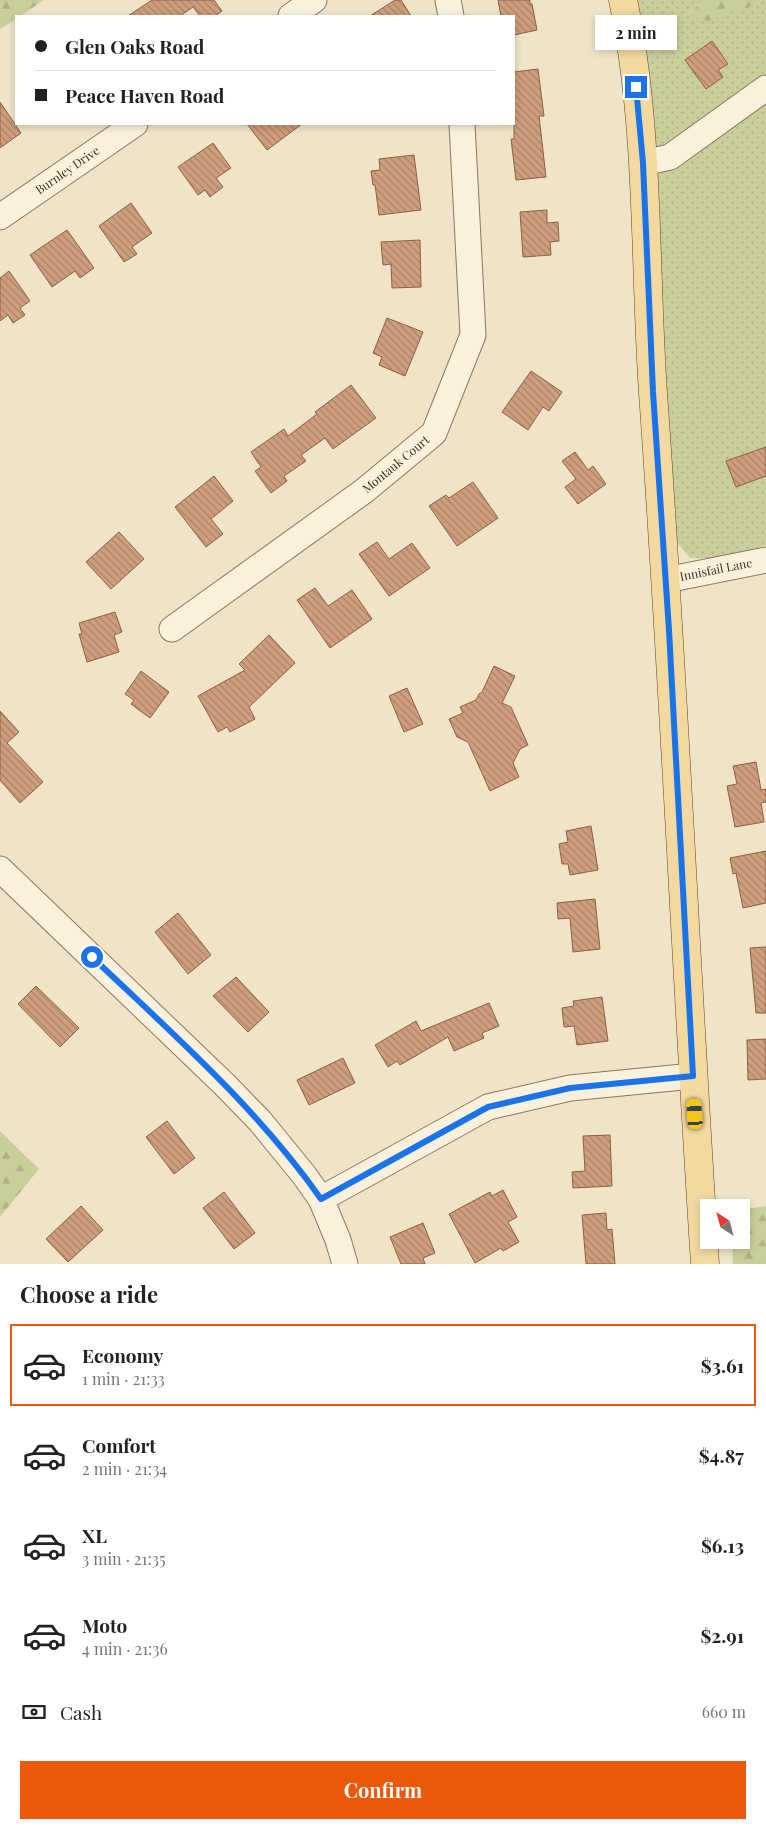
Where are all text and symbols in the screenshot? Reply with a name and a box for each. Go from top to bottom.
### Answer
callout: 2 min [595,14,677,49]
text: 2 min [615,22,657,43]
text: Glen Oaks Road [65,33,204,59]
route end [625,76,647,98]
text: Peace Haven Road [65,82,224,108]
street label: Burnley Drive [32,142,102,197]
street label: Montauk Court [359,431,433,496]
street label: Innisfail Lane [678,554,753,584]
route start [81,946,103,968]
car [686,1099,703,1129]
north arrow [700,1199,750,1249]
map controls [700,1199,750,1249]
text: Choose a ride [20,1279,158,1309]
text: Economy [82,1342,163,1368]
icon: car [22,1343,67,1388]
text: $3.61 [701,1352,744,1378]
text: 1 min · 21:33 [82,1368,165,1389]
text: Comfort [82,1432,156,1458]
icon: car [22,1433,67,1478]
text: $4.87 [699,1442,744,1468]
text: 2 min · 21:34 [82,1458,167,1479]
text: XL [82,1522,107,1548]
icon: car [22,1523,67,1568]
text: $6.13 [701,1532,744,1558]
text: 3 min · 21:35 [82,1548,166,1569]
text: Moto [82,1612,127,1638]
icon: car [22,1613,67,1658]
text: $2.91 [700,1622,744,1648]
text: 4 min · 21:36 [82,1638,168,1659]
icon: cash [20,1698,48,1726]
text: Cash [60,1699,102,1725]
text: 660 m [702,1701,746,1722]
button: Confirm [20,1761,746,1819]

